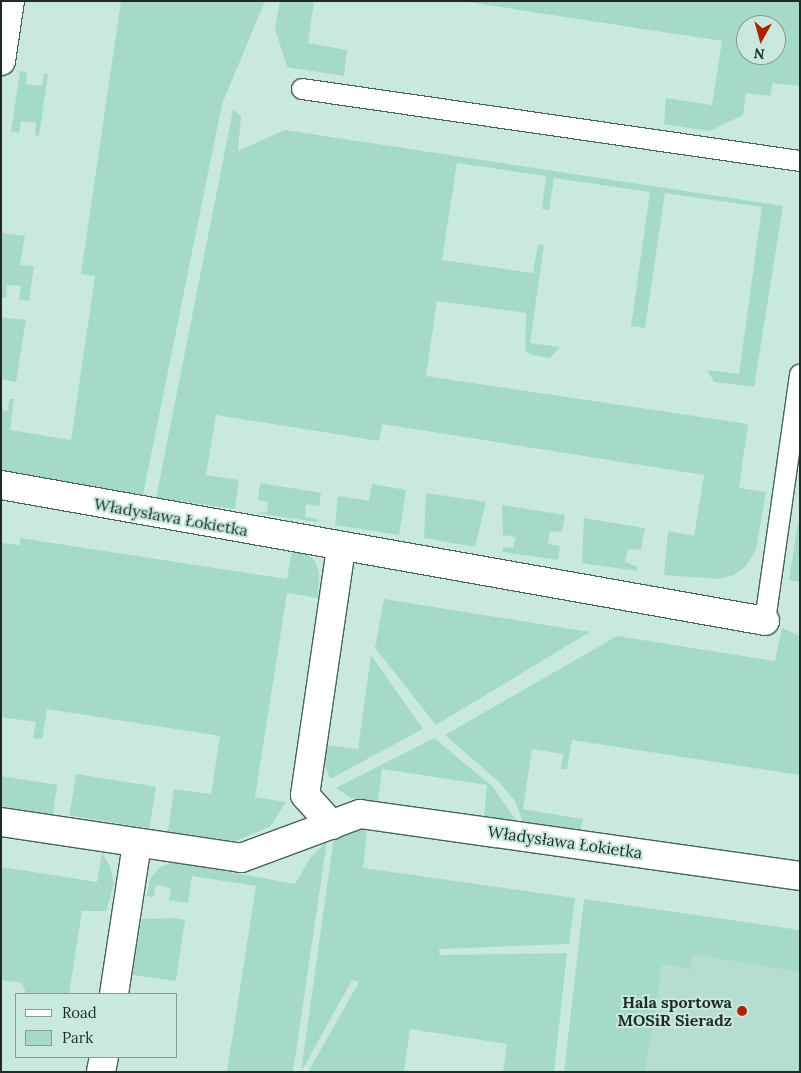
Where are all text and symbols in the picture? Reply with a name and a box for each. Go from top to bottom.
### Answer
north arrow [736,15,786,65]
text: N [753,44,766,63]
street label: Władysława Łokietka [93,494,249,540]
street label: Władysława Łokietka [486,822,644,862]
place label: Hala sportowa MOSiR Sieradz [618,992,732,1030]
legend [15,993,178,1058]
text: Road [62,1003,97,1022]
marker: Hala sportowa MOSiR Sieradz [736,1005,748,1017]
text: Park [62,1028,93,1047]

